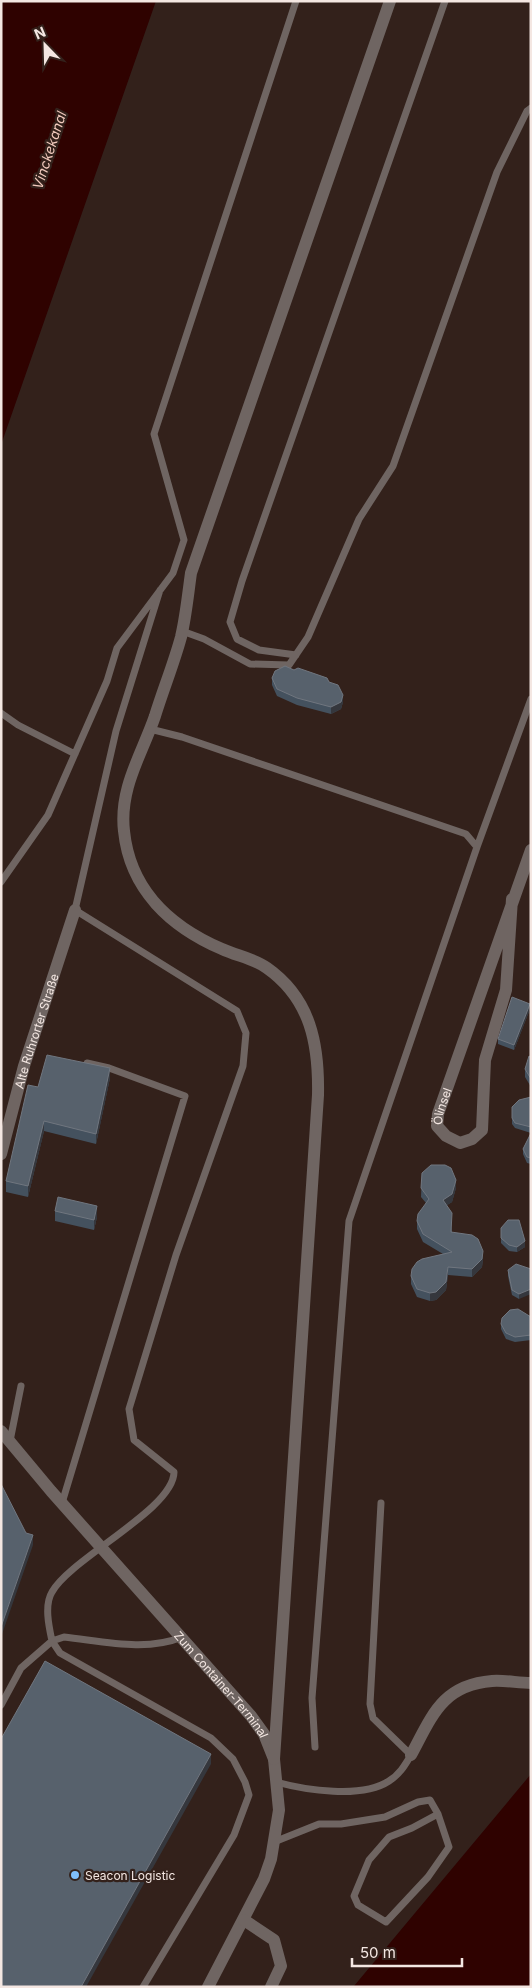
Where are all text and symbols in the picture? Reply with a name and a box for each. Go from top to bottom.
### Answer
north arrow [20,20,70,70]
text: N [31,23,48,42]
water label: Vinckekanal [28,108,70,191]
street label: Alte Ruhrorter Straße [11,972,61,1090]
street label: Ölinsel [430,1085,454,1125]
street label: Zum Container-Terminal [171,1628,272,1740]
place label: Seacon Logistic [85,1868,175,1883]
marker: Seacon Logistic [69,1869,81,1881]
scale bar [352,1936,462,1968]
text: 50 m [360,1943,396,1962]

